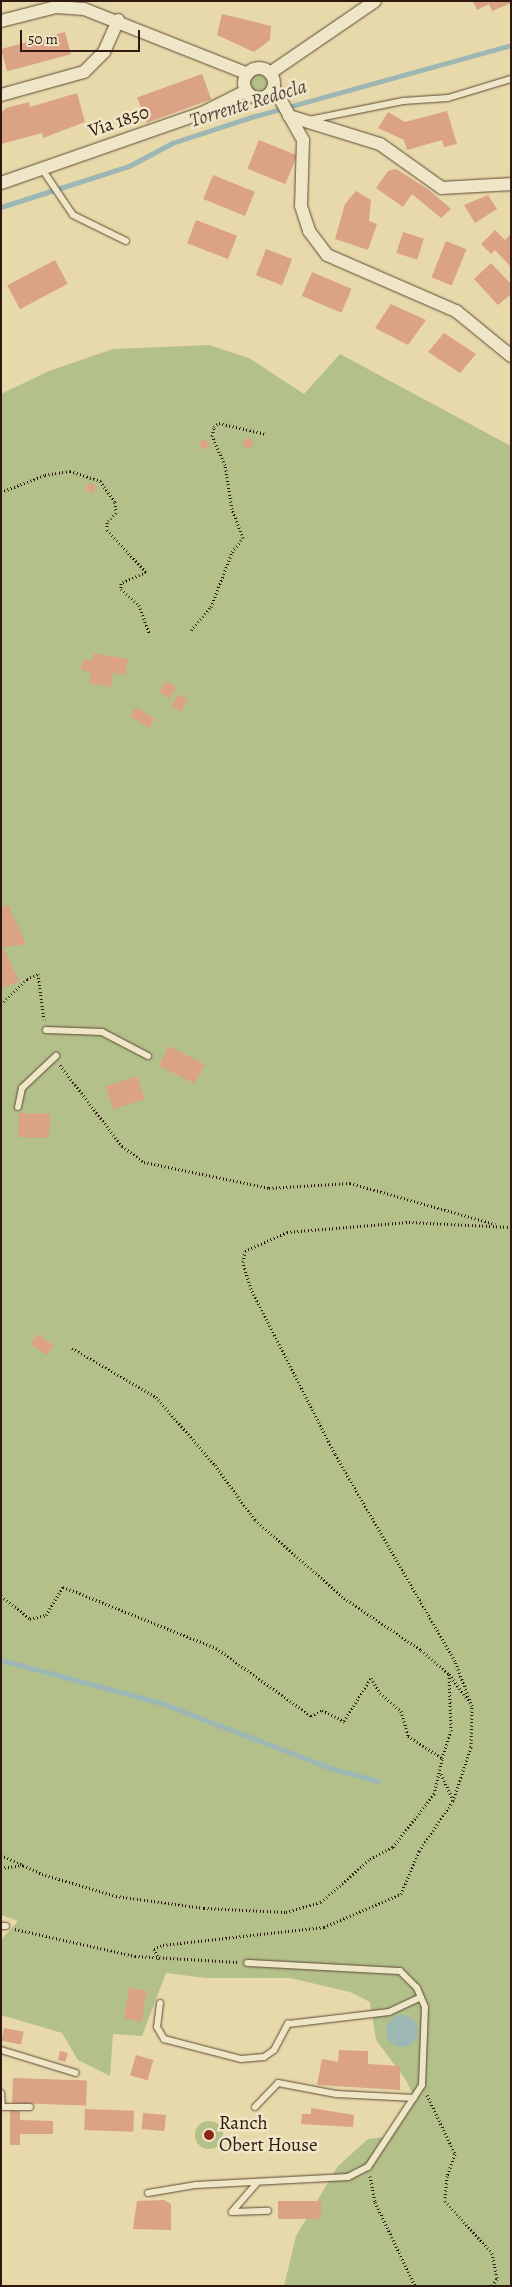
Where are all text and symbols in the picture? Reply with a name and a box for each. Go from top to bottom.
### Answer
scale bar [22,20,142,52]
text: 50 m [28,29,58,49]
water label: Torrente Redocla [187,74,309,132]
street label: Via 1850 [86,101,152,143]
place label: Ranch Obert House [219,2113,317,2157]
marker: Ranch Obert House [203,2129,215,2141]

